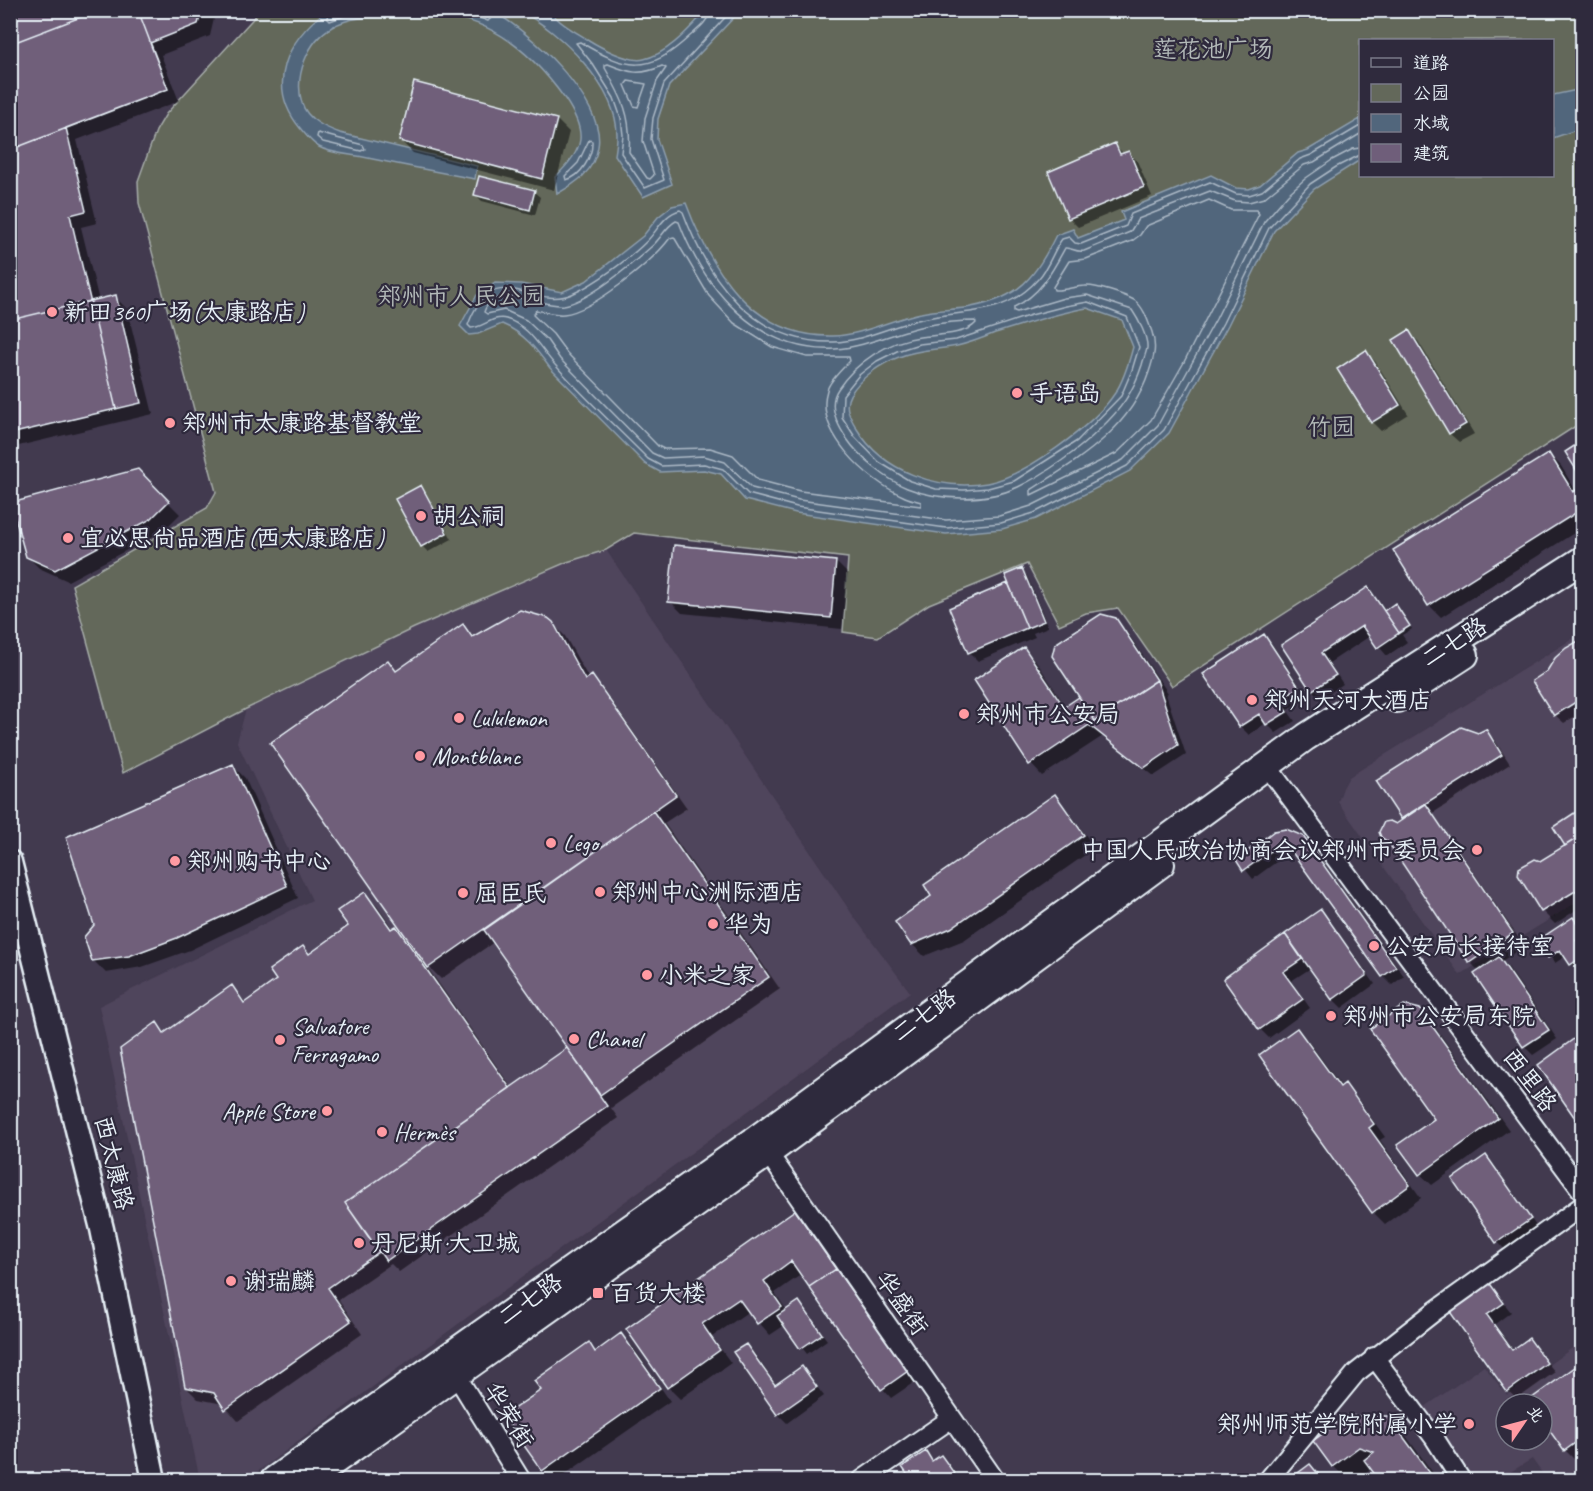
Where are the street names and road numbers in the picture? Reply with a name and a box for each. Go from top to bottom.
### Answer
street label: 二七路 [1416,610,1492,674]
street label: 二七路 [886,982,962,1048]
street label: 西里路 [1496,1042,1564,1118]
street label: 西太康路 [88,1113,140,1213]
street label: 华盛街 [869,1265,935,1341]
street label: 二七路 [492,1266,568,1332]
street label: 华荣街 [477,1377,541,1453]

